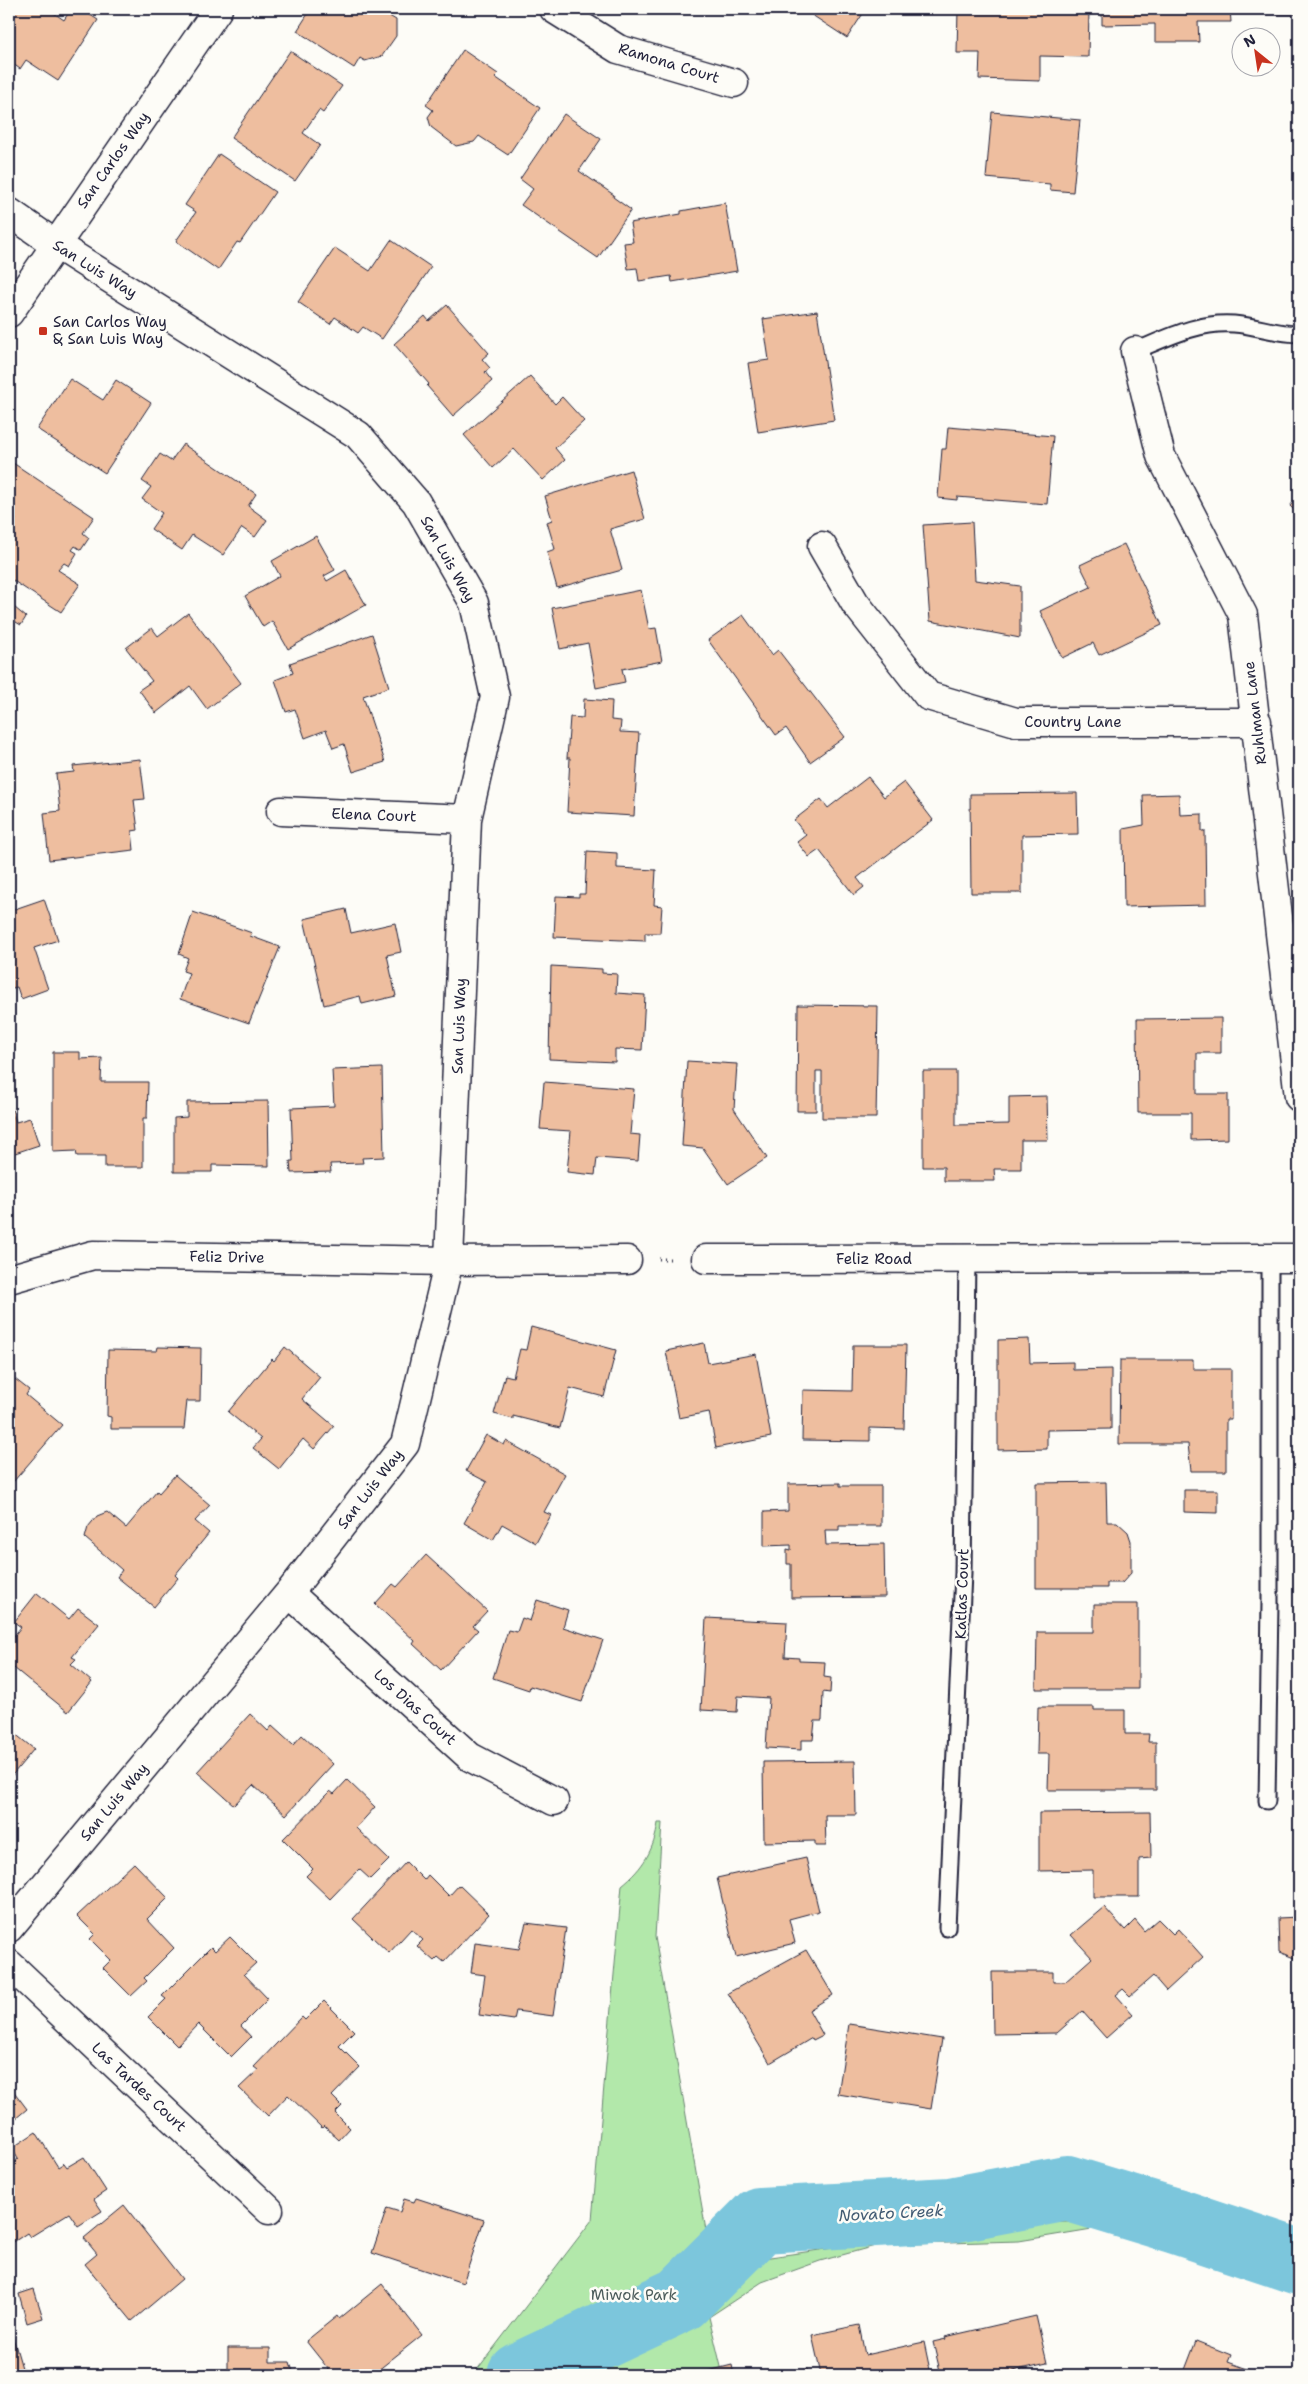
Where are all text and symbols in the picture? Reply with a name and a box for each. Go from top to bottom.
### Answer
north arrow [1230,28,1280,78]
text: N [1240,30,1259,51]
street label: Ramona Court [616,38,722,88]
street label: San Carlos Way [72,108,154,212]
street label: San Luis Way [49,235,141,303]
place label: San Carlos Way & San Luis Way [53,312,167,349]
marker: San Carlos Way & San Luis Way [37,325,49,337]
street label: San Luis Way [416,512,480,606]
street label: Ruhlman Lane [1239,660,1271,766]
street label: Country Lane [1024,712,1122,732]
street label: Elena Court [331,804,417,826]
street label: San Luis Way [447,978,471,1074]
street label: Feliz Drive [189,1246,265,1268]
street label: Feliz Road [836,1249,913,1269]
street label: San Luis Way [333,1445,407,1533]
street label: Katlas Court [950,1548,974,1640]
street label: Los Dias Court [369,1665,461,1749]
street label: San Luis Way [75,1759,153,1845]
street label: Las Tardes Court [87,2038,191,2136]
water label: Novato Creek [838,2200,944,2226]
park label: Miwok Park [591,2285,677,2305]

